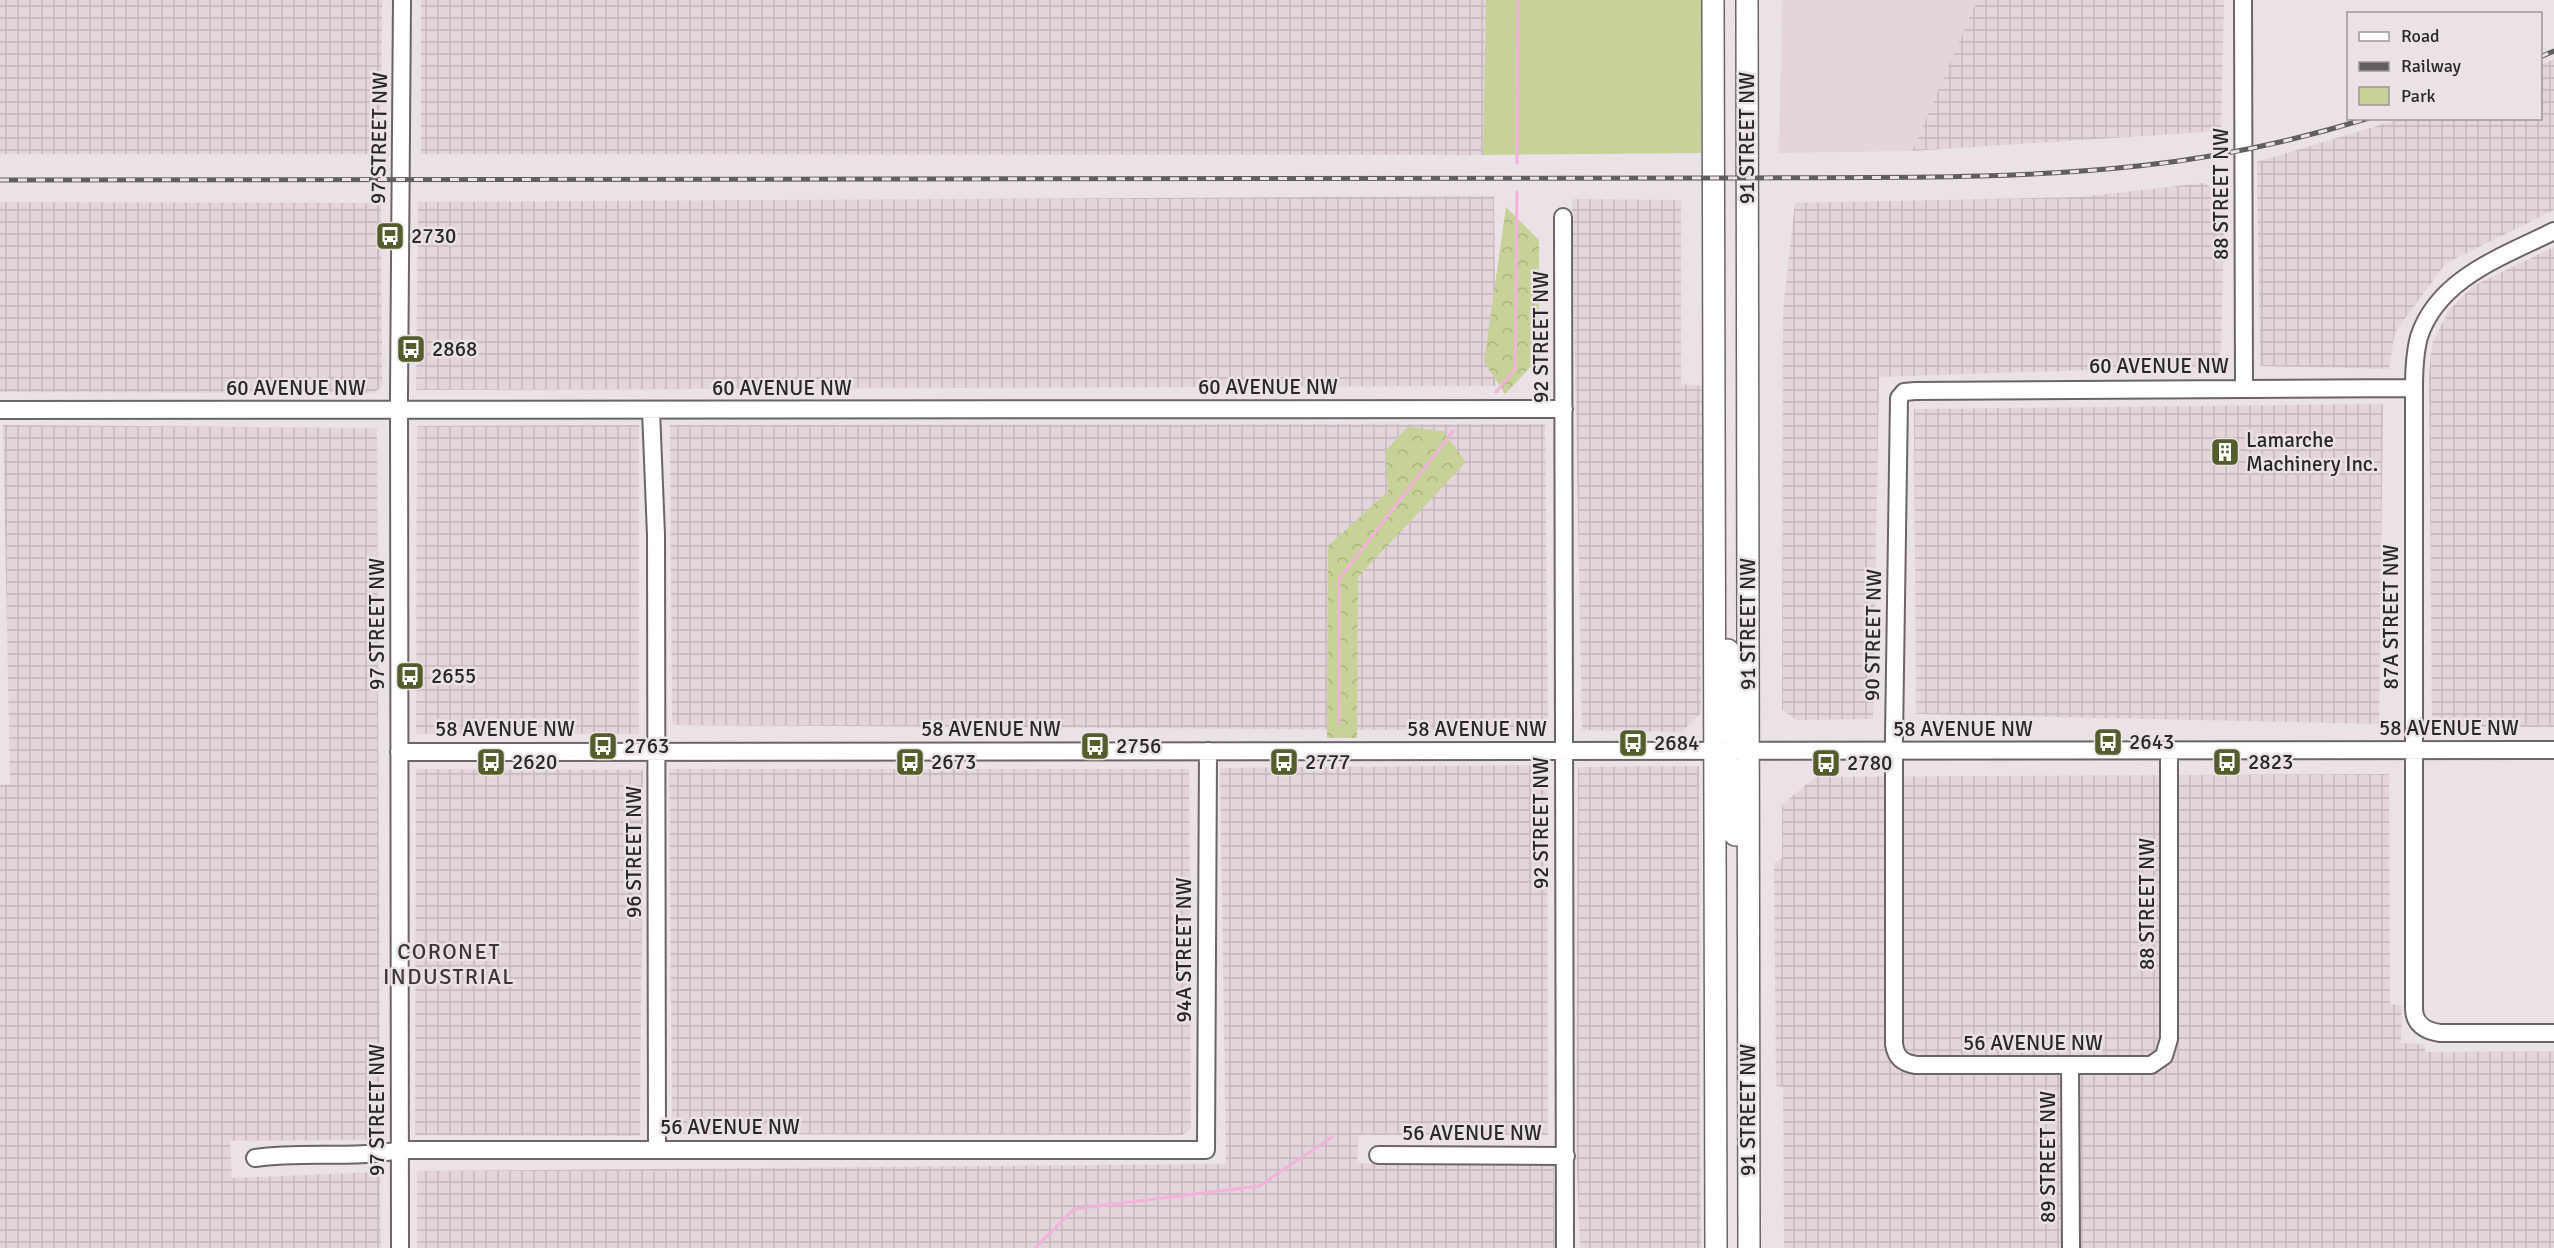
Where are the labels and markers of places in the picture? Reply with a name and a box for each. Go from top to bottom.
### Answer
bus stop icon: 2730 [374,220,406,252]
place label: 2730 [411,223,456,249]
bus stop icon: 2868 [395,333,427,365]
place label: 2868 [432,336,477,362]
place label: Lamarche Machinery Inc. [2246,427,2378,477]
building icon: Lamarche Machinery Inc. [2209,436,2241,468]
bus stop icon: 2655 [394,660,426,692]
place label: 2655 [431,663,476,689]
bus stop icon: 2643 [2092,726,2124,758]
bus stop icon: 2684 [1617,727,1649,759]
place label: 2643 [2129,729,2174,755]
bus stop icon: 2763 [587,730,619,762]
bus stop icon: 2756 [1079,730,1111,762]
place label: 2684 [1654,730,1699,756]
place label: 2763 [624,733,669,759]
place label: 2756 [1116,733,1161,759]
bus stop icon: 2620 [475,746,507,778]
bus stop icon: 2673 [894,746,926,778]
bus stop icon: 2777 [1268,746,1300,778]
bus stop icon: 2823 [2211,746,2243,778]
bus stop icon: 2780 [1810,747,1842,779]
place label: 2620 [512,749,557,775]
place label: 2673 [931,749,976,775]
place label: 2777 [1305,749,1350,775]
place label: 2823 [2248,749,2293,775]
place label: 2780 [1847,750,1892,776]

